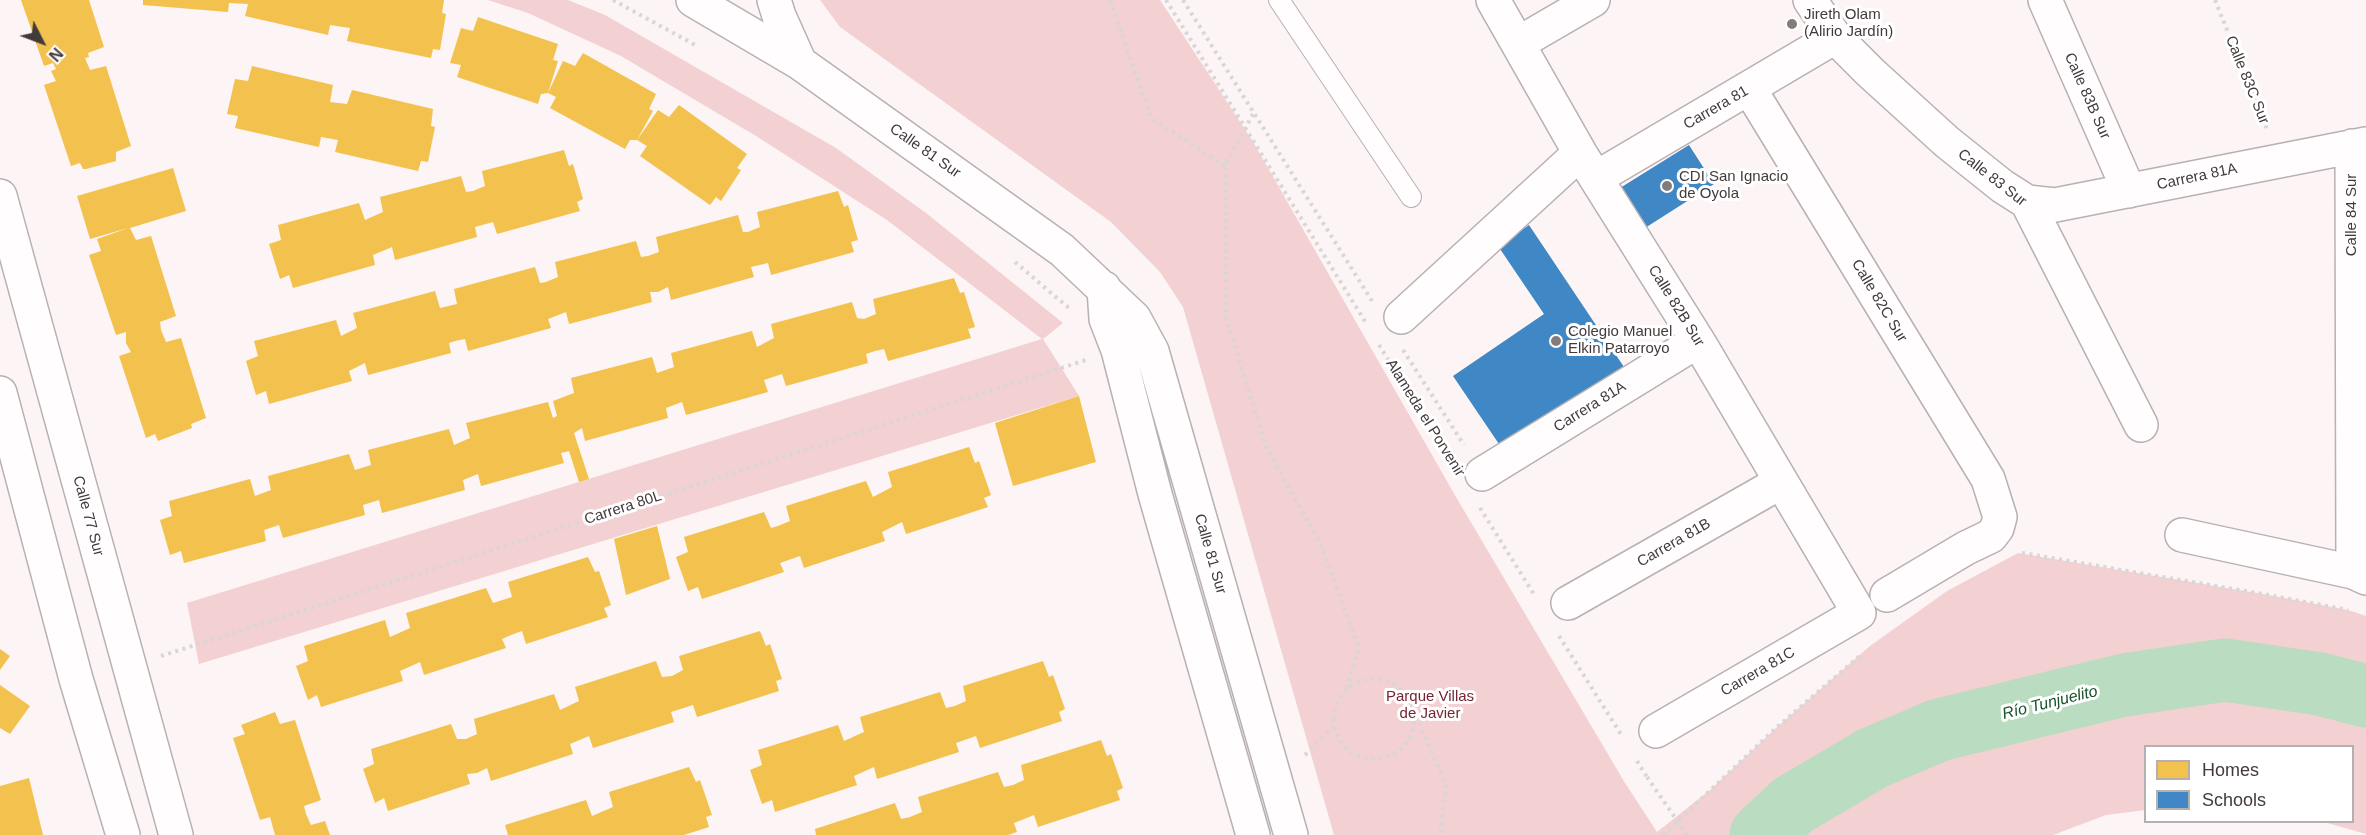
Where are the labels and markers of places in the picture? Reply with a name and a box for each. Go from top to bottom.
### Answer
place label: Jireth Olam (Alirio Jardín) [1804,6,1893,41]
marker: Jireth Olam (Alirio Jardín) [1785,17,1799,31]
place label: CDI San Ignacio de Oyola [1679,168,1788,203]
marker: CDI San Ignacio de Oyola [1660,179,1674,193]
place label: Colegio Manuel Elkin Patarroyo [1568,323,1672,358]
marker: Colegio Manuel Elkin Patarroyo [1549,334,1563,348]

